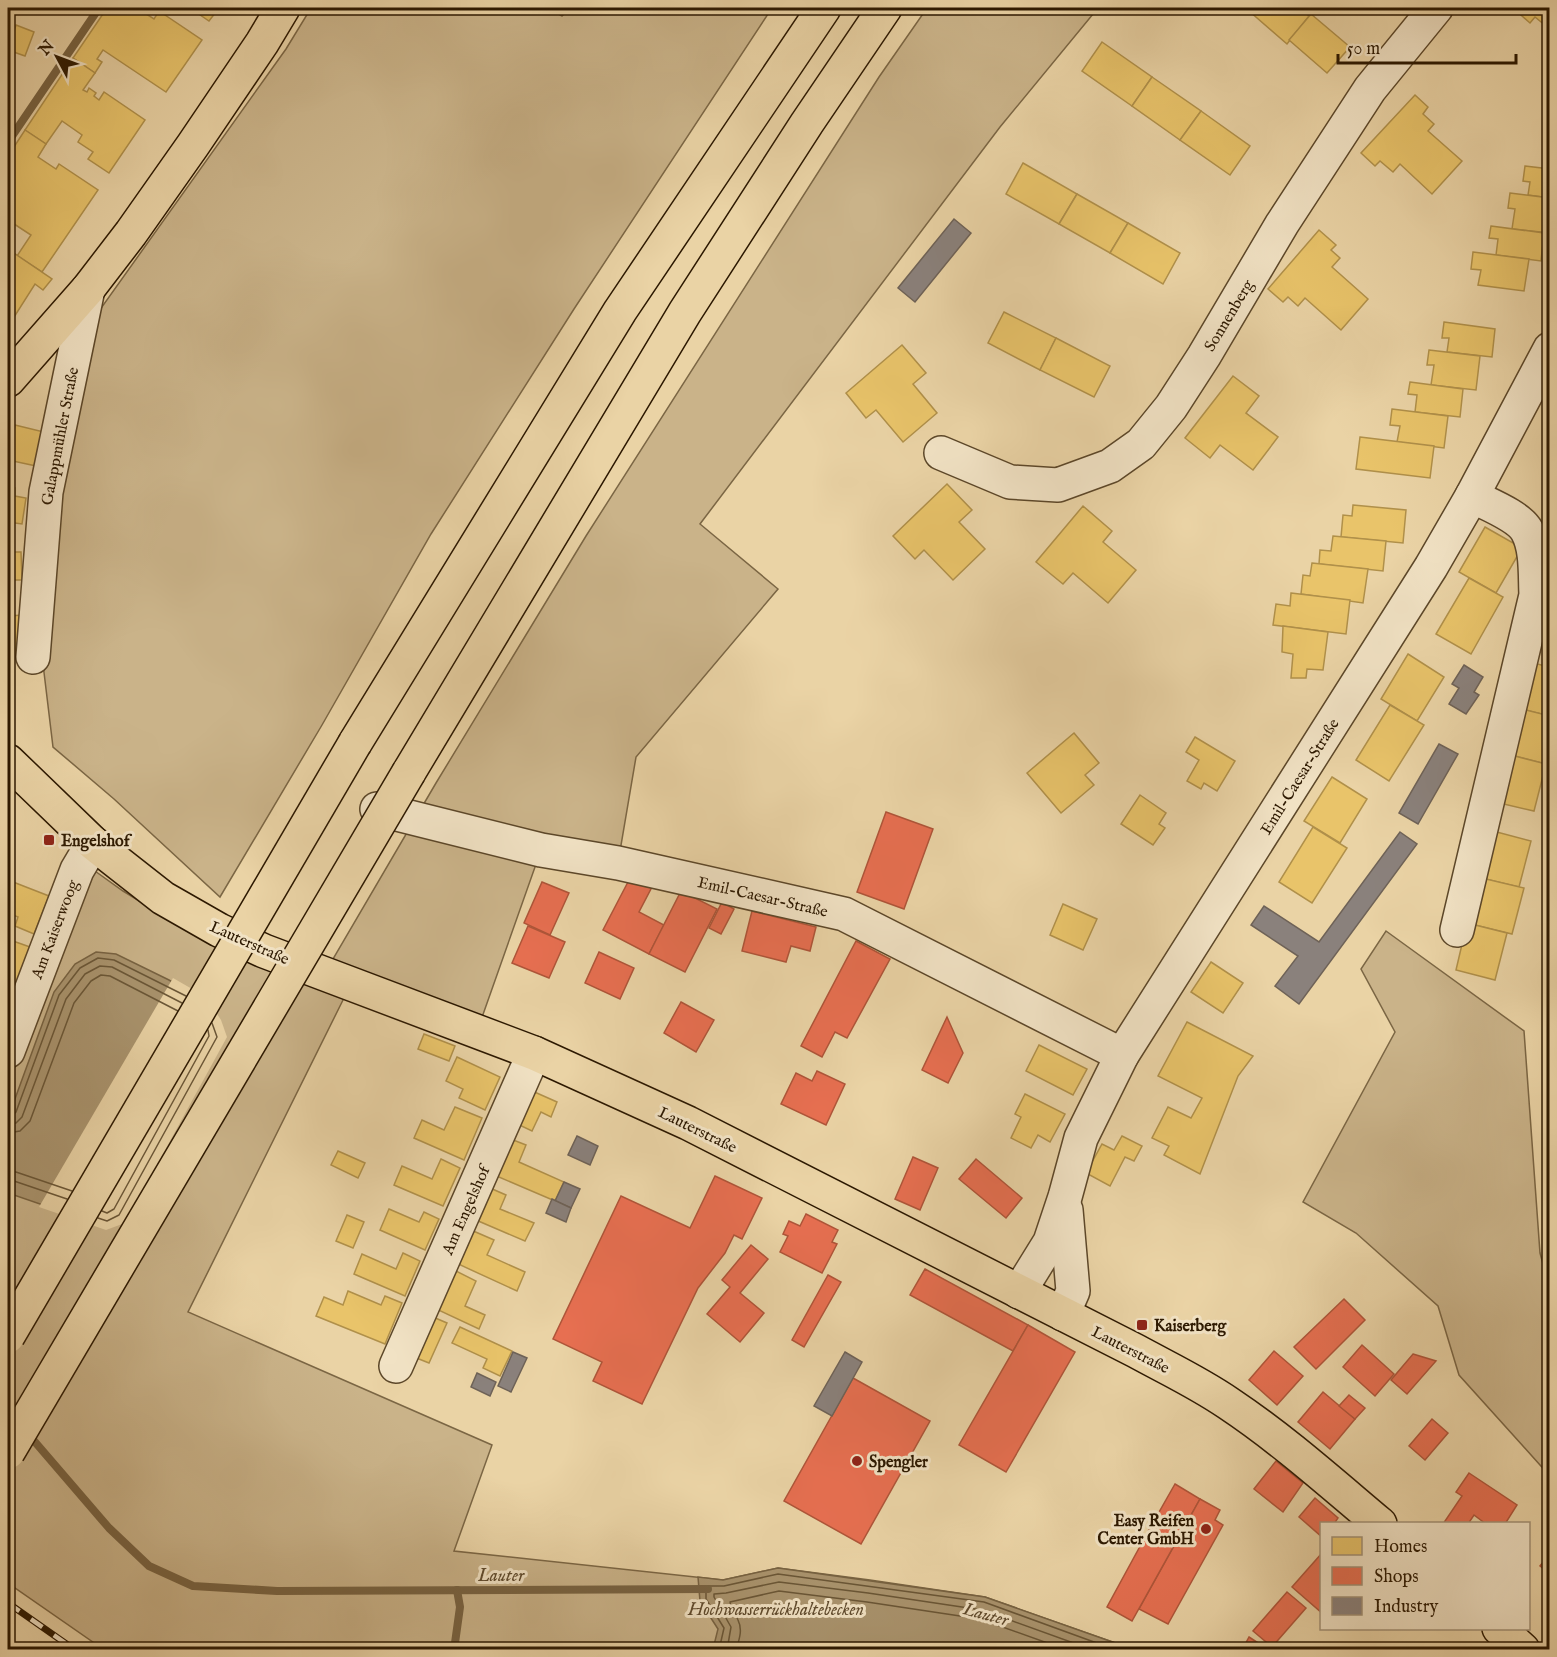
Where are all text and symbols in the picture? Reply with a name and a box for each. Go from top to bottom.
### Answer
north arrow [27,27,87,87]
scale bar [1338,27,1516,65]
text: N [34,37,59,61]
text: 50 m [1347,38,1380,61]
street label: Sonnenberg [1201,276,1259,356]
street label: Galappmühler Straße [38,366,84,507]
street label: Emil-Caesar-Straße [1257,715,1344,839]
place label: Engelshof [61,832,133,852]
marker: Engelshof [42,833,56,847]
street label: Emil-Caesar-Straße [695,873,830,923]
street label: Am Kaiserwoog [27,877,84,983]
street label: Lauterstraße [206,917,292,970]
street label: Lauterstraße [655,1103,740,1158]
street label: Am Engelshof [438,1160,497,1259]
place label: Kaiserberg [1154,1317,1227,1337]
marker: Kaiserberg [1135,1318,1149,1332]
street label: Lauterstraße [1088,1323,1172,1379]
place label: Spengler [869,1453,928,1473]
marker: Spengler [850,1454,864,1468]
place label: Easy Reifen Center GmbH [1097,1512,1194,1550]
marker: Easy Reifen Center GmbH [1199,1522,1213,1536]
legend [1320,1522,1530,1630]
text: Homes [1374,1536,1427,1559]
water label: Lauter [477,1565,525,1588]
text: Shops [1374,1566,1419,1589]
text: Industry [1374,1596,1438,1619]
water label: Lauter [959,1598,1012,1633]
water label: Hochwasserrückhaltebecken [687,1599,864,1622]

